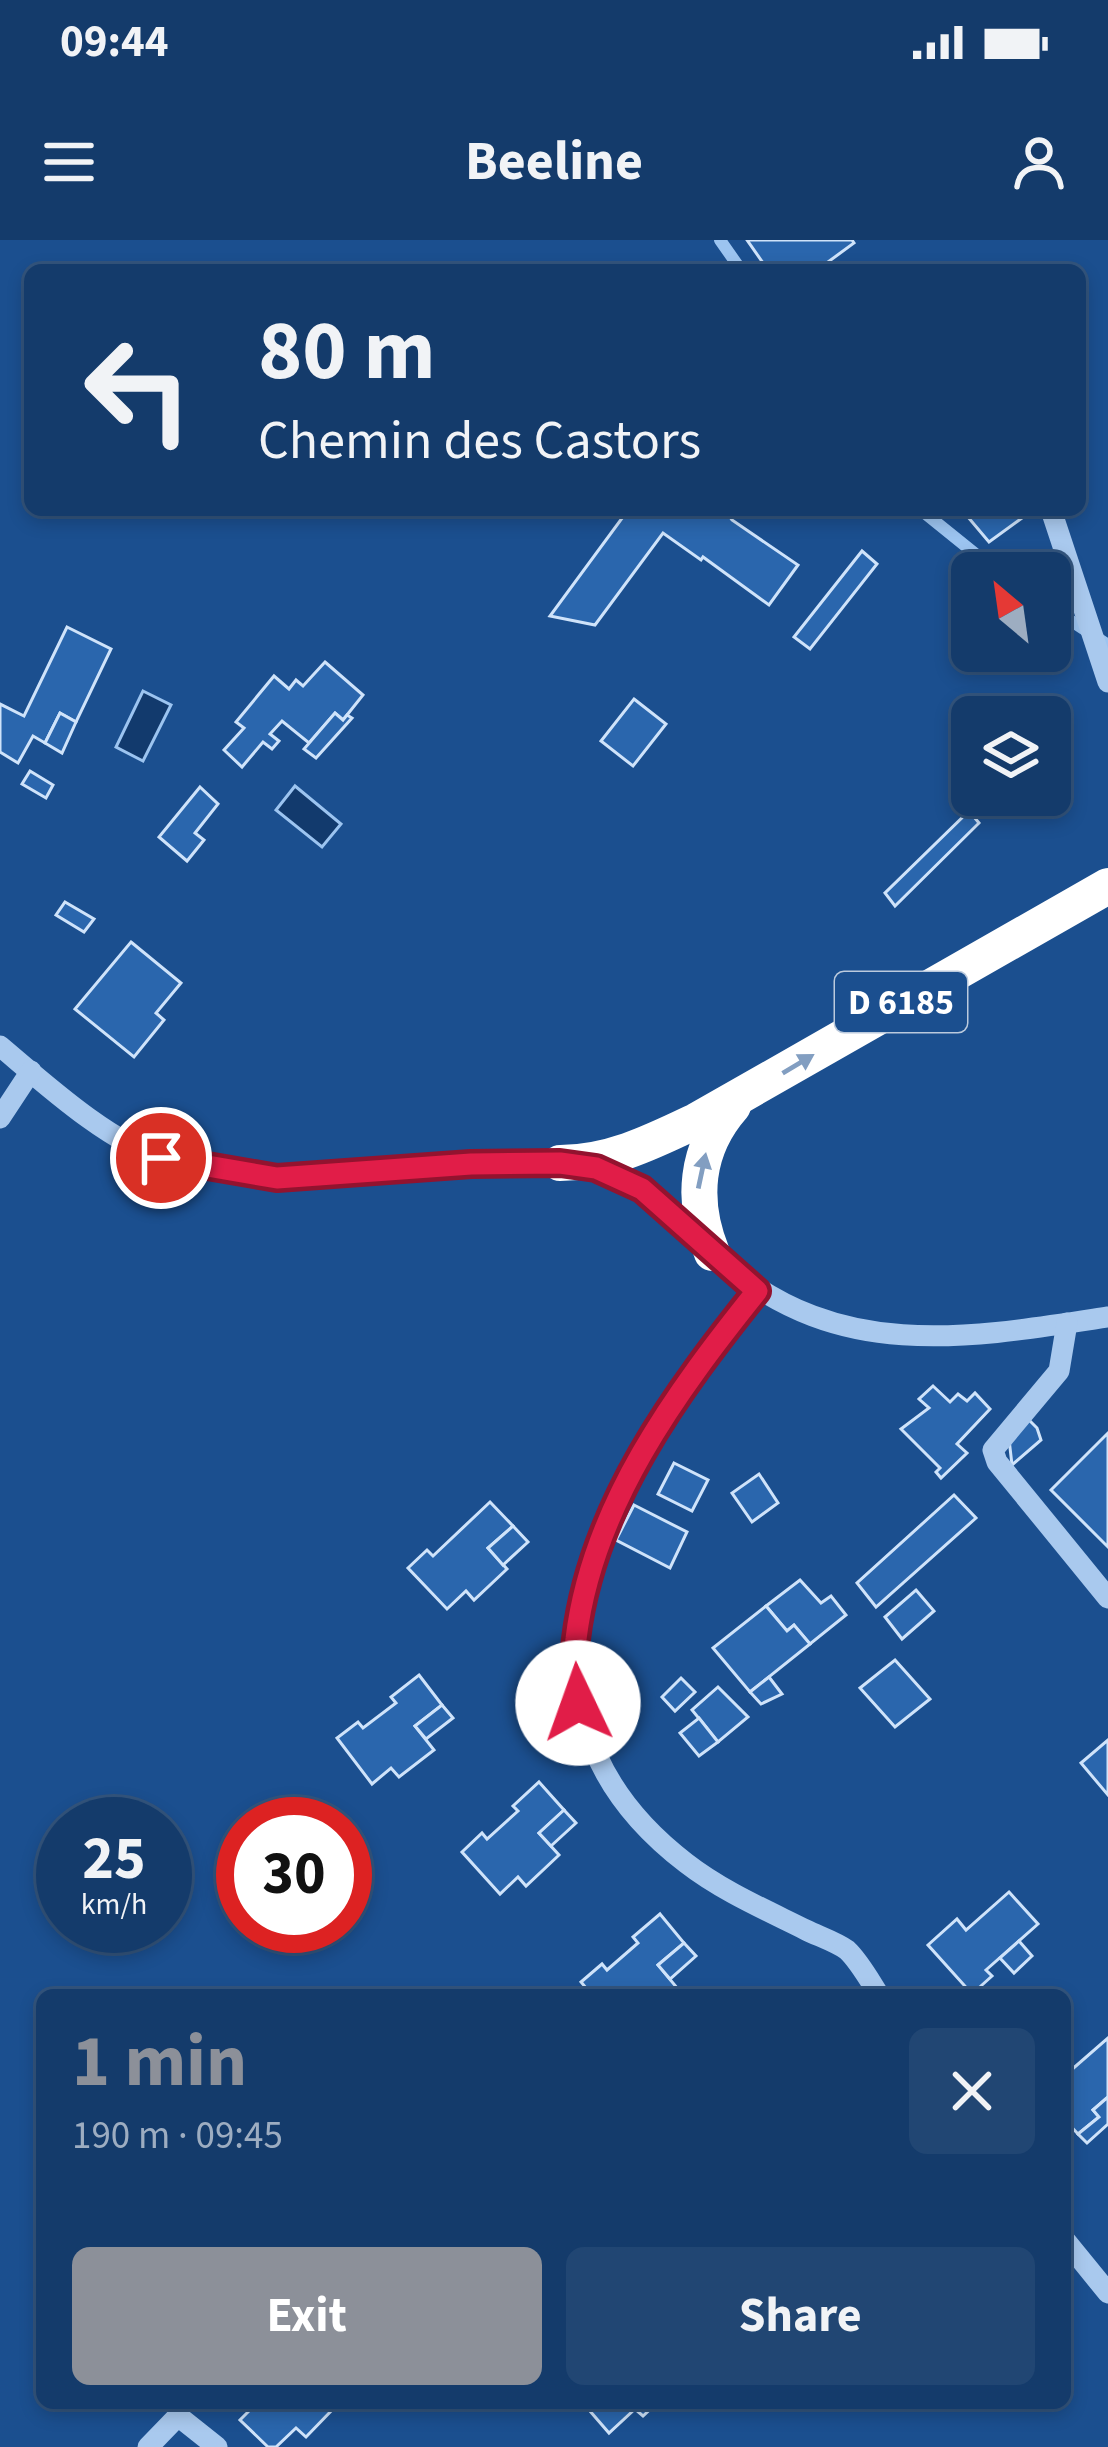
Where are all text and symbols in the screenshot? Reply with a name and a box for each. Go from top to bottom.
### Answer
text: 09:44 [60,10,169,74]
text: Beeline [465,124,643,201]
icon: menu [36,129,102,195]
icon: person [1006,129,1072,195]
text: 80 m [258,292,436,412]
icon: left [60,312,216,468]
text: Chemin des Castors [258,403,701,480]
north arrow [951,552,1071,672]
map controls [951,552,1071,816]
button: layers [951,696,1071,816]
road number: D 6185 [835,972,967,1032]
one-way arrow [781,1054,815,1075]
pin [110,1107,212,1209]
icon: arrive [128,1125,194,1191]
one-way arrow [693,1152,712,1190]
position arrow [515,1640,641,1766]
speed limit sign: 30 [216,1797,372,1953]
text: 25 [82,1817,146,1902]
text: km/h [81,1883,147,1926]
text: 1 min [72,2011,247,2114]
button: close [909,2028,1035,2154]
text: 190 m · 09:45 [72,2108,283,2164]
button: Exit [72,2247,542,2385]
button: Share [566,2247,1035,2385]

